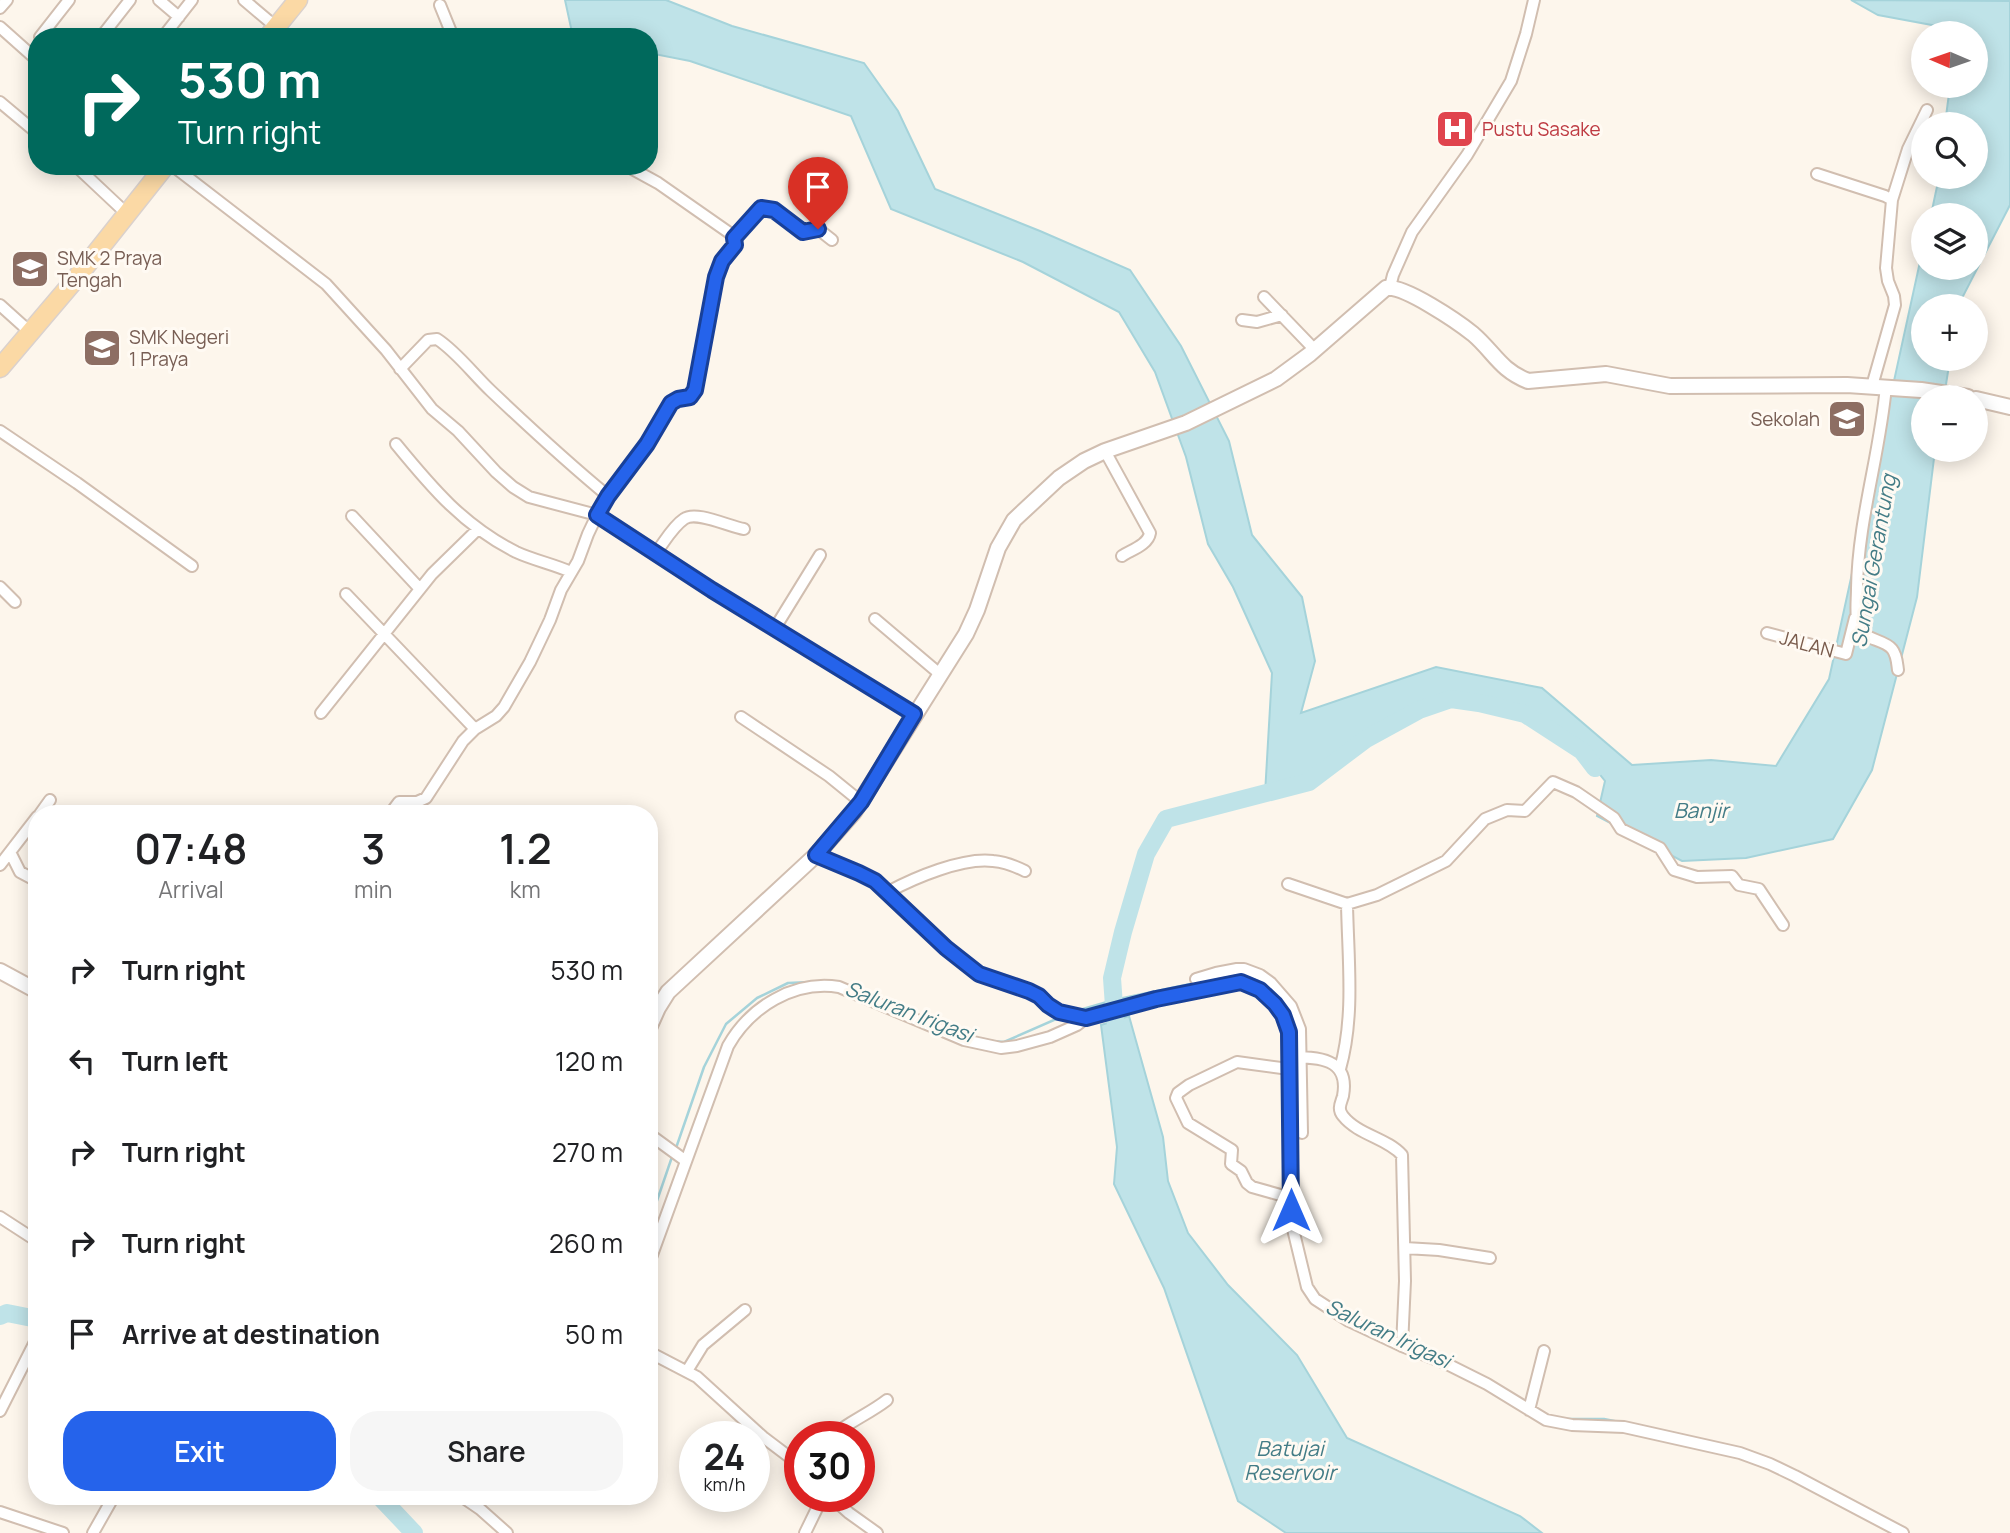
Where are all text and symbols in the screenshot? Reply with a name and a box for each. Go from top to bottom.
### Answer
north arrow [1911,21,1988,98]
map controls [1911,21,1988,462]
text: 530 m [178,46,321,113]
icon: right [63,56,154,147]
hospital icon: Pustu Sasake [1434,108,1476,150]
text: Turn right [178,110,321,154]
button: search [1911,112,1988,189]
place label: Pustu Sasake [1482,116,1601,142]
pin [788,157,848,229]
icon: arrive [799,168,837,206]
button: layers [1911,203,1988,280]
place label: SMK 2 Praya Tengah [57,245,162,293]
school or university icon: SMK 2 Praya Tengah [9,248,51,290]
button: + [1911,294,1988,371]
place label: SMK Negeri 1 Praya [129,324,229,372]
school or university icon: SMK Negeri 1 Praya [81,327,123,369]
button: − [1911,385,1988,462]
school or university icon: Sekolah [1826,398,1868,440]
place label: Sekolah [1750,406,1820,432]
water label: Sungai Gerantung [1844,471,1902,650]
street label: JALAN [1777,624,1837,664]
water label: Banjir [1674,796,1731,824]
text: 07:48 [134,819,248,877]
text: 3 [361,819,385,877]
text: 1.2 [499,819,552,877]
text: Arrival [158,873,224,905]
text: min [354,873,393,905]
text: km [510,873,541,905]
icon: right [63,951,101,989]
text: Turn right [122,952,246,988]
text: 530 m [550,952,623,988]
water label: Saluran Irigasi [841,974,980,1049]
icon: left [63,1042,101,1080]
text: Turn left [122,1043,229,1079]
text: 120 m [555,1043,623,1079]
icon: right [63,1133,101,1171]
text: Turn right [122,1134,246,1170]
text: 270 m [552,1134,623,1170]
position arrow [1254,1173,1328,1247]
icon: right [63,1224,101,1262]
text: Turn right [122,1225,246,1261]
text: 260 m [549,1225,623,1261]
water label: Saluran Irigasi [1321,1292,1458,1376]
icon: arrive [63,1315,101,1353]
text: Arrive at destination [122,1316,380,1352]
text: 50 m [565,1316,623,1352]
button: Exit [63,1411,336,1491]
button: Share [350,1411,623,1491]
speed limit sign: 30 [784,1421,875,1512]
text: 24 [704,1433,745,1481]
water label: Batujai Reservoir [1244,1434,1338,1486]
text: km/h [704,1472,745,1496]

